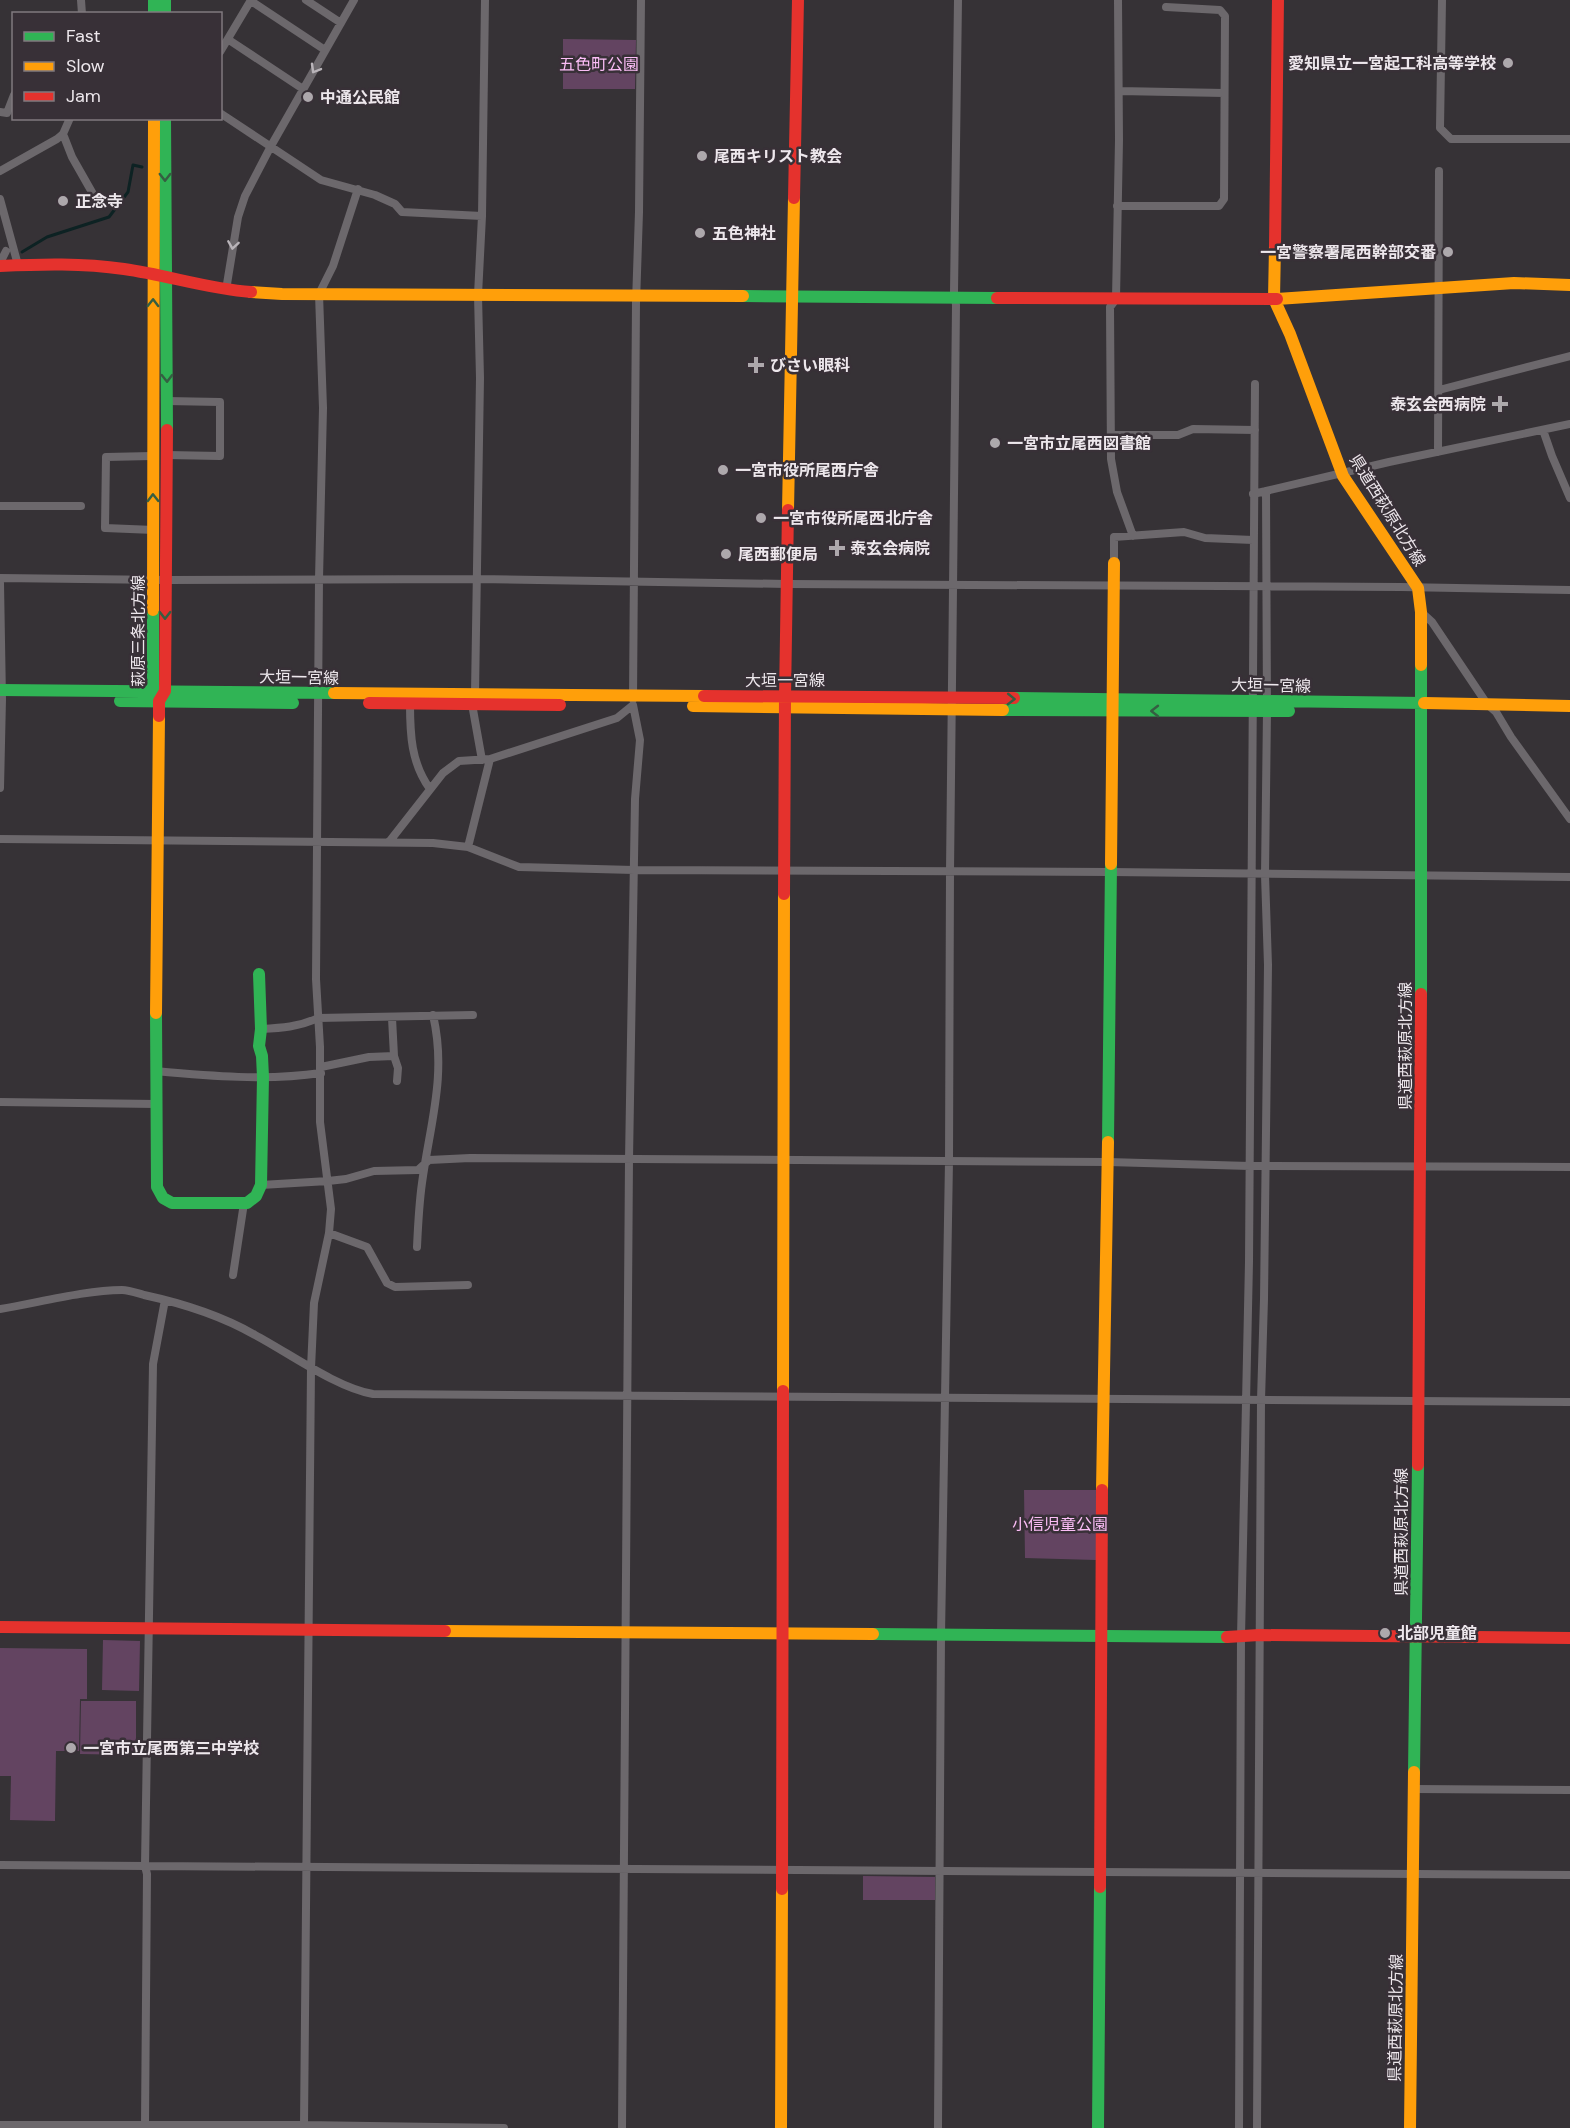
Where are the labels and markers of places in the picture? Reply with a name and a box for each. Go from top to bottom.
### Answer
place label: 愛知県立一宮起工科高等学校 [1288,53,1496,74]
marker: 愛知県立一宮起工科高等学校 [1501,56,1515,70]
place label: 中通公民館 [320,87,400,108]
marker: 中通公民館 [301,90,315,104]
place label: 尾西キリスト教会 [714,146,842,167]
marker: 尾西キリスト教会 [695,149,709,163]
place label: 正念寺 [75,191,123,212]
marker: 正念寺 [56,194,70,208]
place label: 五色神社 [712,223,776,244]
marker: 五色神社 [693,226,707,240]
place label: 一宮警察署尾西幹部交番 [1260,242,1436,263]
marker: 一宮警察署尾西幹部交番 [1441,245,1455,259]
place label: びさい眼科 [770,355,850,376]
marker: びさい眼科 [747,356,765,374]
place label: 泰玄会西病院 [1390,394,1486,415]
marker: 泰玄会西病院 [1491,395,1509,413]
place label: 一宮市立尾西図書館 [1007,433,1151,454]
marker: 一宮市立尾西図書館 [988,436,1002,450]
place label: 一宮市役所尾西庁舎 [735,460,879,481]
marker: 一宮市役所尾西庁舎 [716,463,730,477]
place label: 一宮市役所尾西北庁舎 [773,508,933,529]
marker: 一宮市役所尾西北庁舎 [754,511,768,525]
place label: 泰玄会病院 [850,538,930,559]
marker: 泰玄会病院 [828,539,846,557]
place label: 尾西郵便局 [738,544,818,565]
marker: 尾西郵便局 [719,547,733,561]
place label: 北部児童館 [1397,1623,1477,1644]
marker: 北部児童館 [1378,1626,1392,1640]
place label: 一宮市立尾西第三中学校 [83,1738,259,1759]
marker: 一宮市立尾西第三中学校 [64,1741,78,1755]

